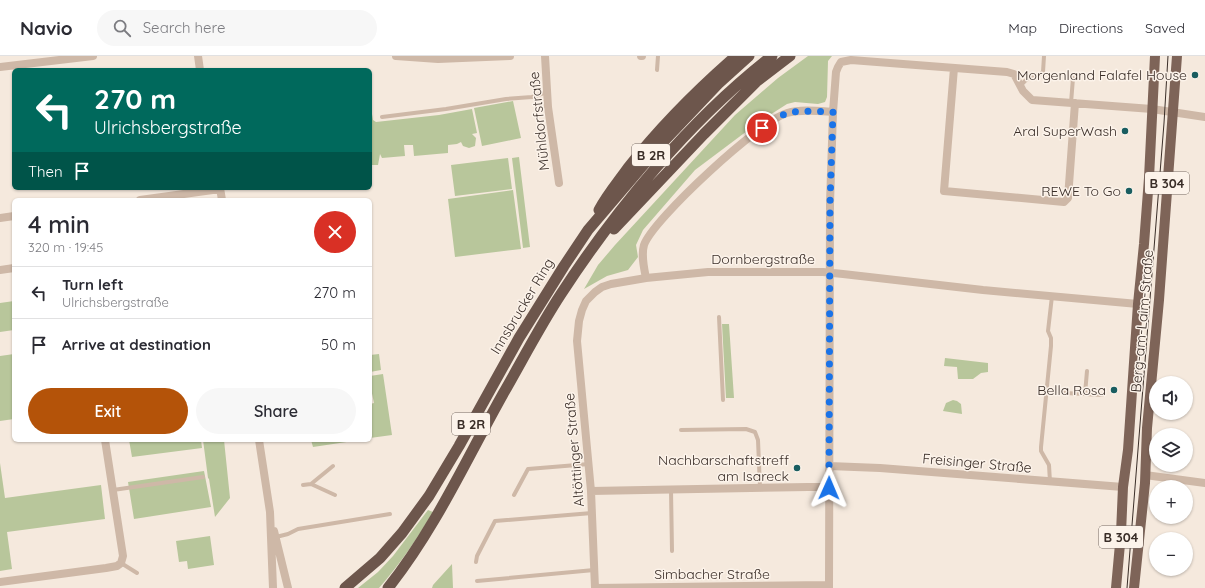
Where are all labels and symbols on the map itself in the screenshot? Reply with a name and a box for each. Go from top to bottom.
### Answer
place label: Morgenland Falafel House [1017,66,1187,84]
marker: Morgenland Falafel House [1190,70,1200,80]
street label: Mühldorfstraße [525,71,553,171]
pin [745,111,779,145]
place label: Aral SuperWash [1013,122,1117,140]
marker: Aral SuperWash [1120,126,1130,136]
road number: B 2R [632,144,670,166]
road number: B 304 [1145,172,1189,194]
place label: REWE To Go [1041,182,1121,200]
marker: REWE To Go [1124,186,1134,196]
street label: Berg-am-Laim-Straße [1127,249,1157,393]
street label: Dornbergstraße [711,250,815,268]
street label: Innsbrucker Ring [486,255,558,357]
place label: Bella Rosa [1037,381,1106,399]
marker: Bella Rosa [1109,385,1119,395]
street label: Altöttinger Straße [560,392,588,508]
road number: B 2R [452,413,490,435]
street label: Freisinger Straße [922,449,1033,477]
place label: Nachbarschaftstreff am Isareck [658,451,789,485]
marker: Nachbarschaftstreff am Isareck [792,463,802,473]
position arrow [808,467,850,509]
road number: B 304 [1099,526,1143,548]
street label: Simbacher Straße [654,565,770,583]

